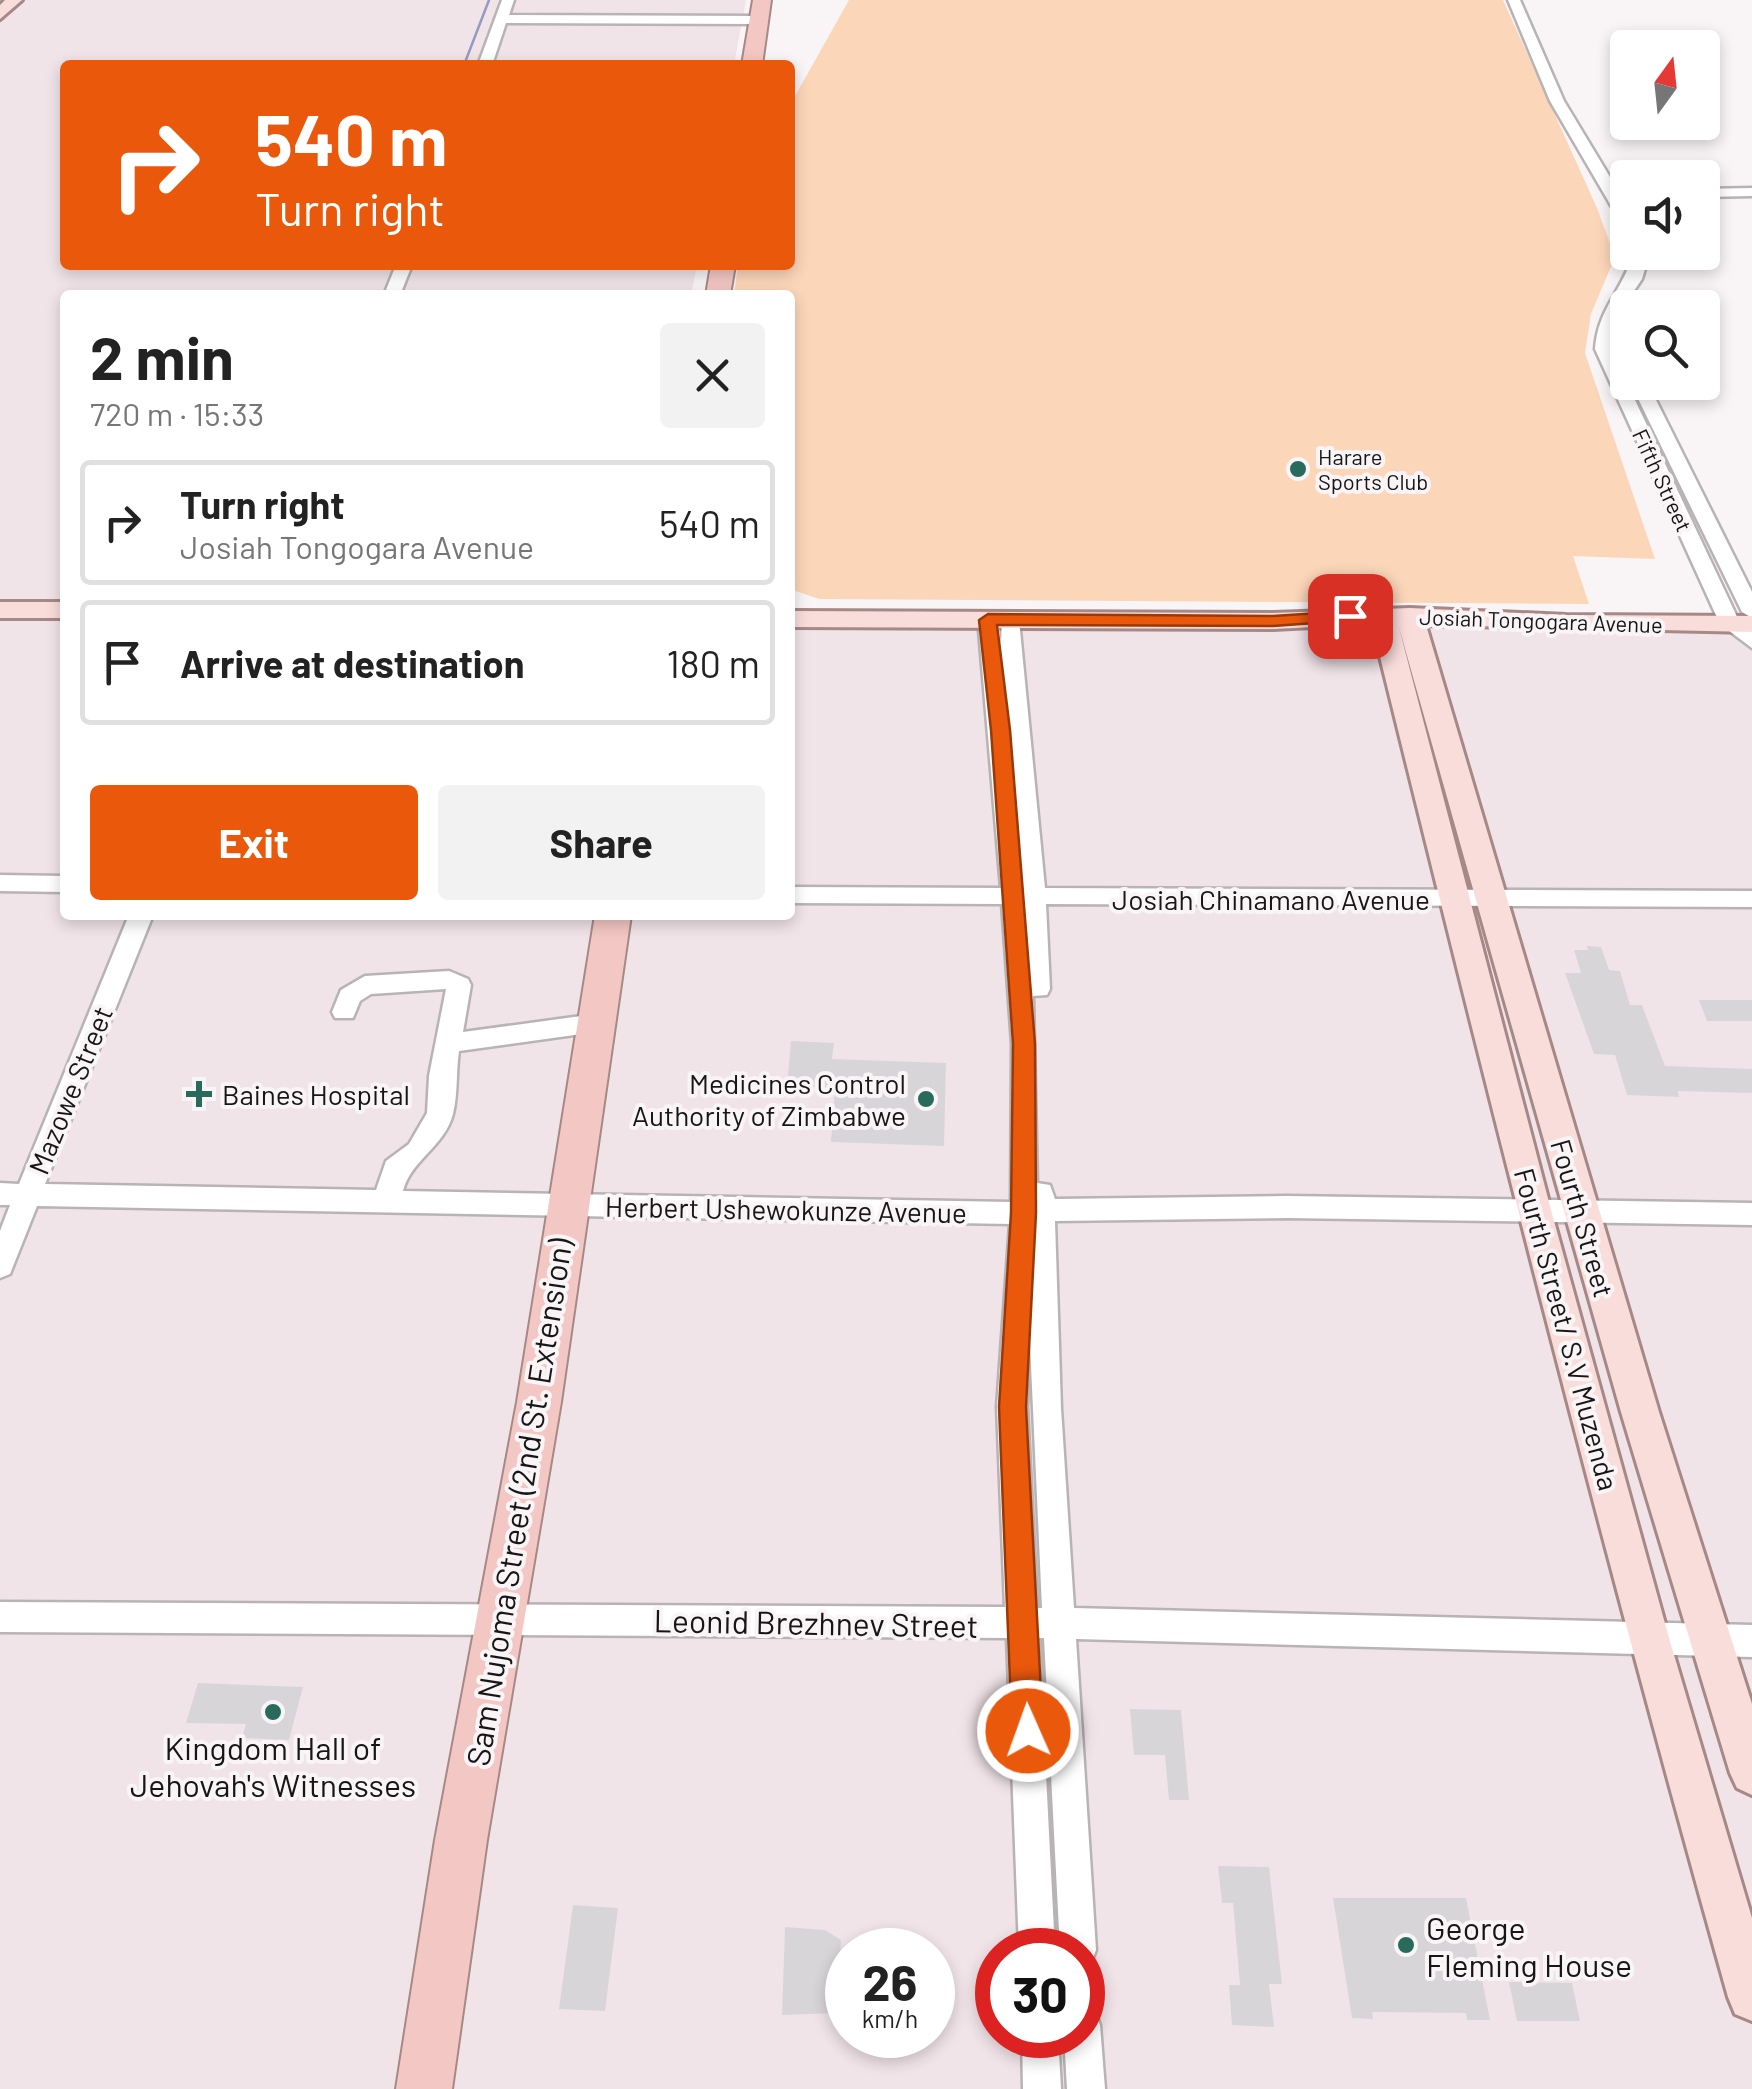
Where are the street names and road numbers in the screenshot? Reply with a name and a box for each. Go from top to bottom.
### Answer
street label: Fifth Street [1628,425,1698,535]
street label: Josiah Tongogara Avenue [1419,603,1663,637]
street label: Josiah Chinamano Avenue [1112,882,1430,916]
street label: Mazowe Street [21,1001,119,1179]
street label: Fourth Street [1544,1135,1622,1301]
street label: Fourth Street/ S.V Muzenda [1508,1164,1626,1494]
street label: Herbert Ushewokunze Avenue [605,1189,967,1229]
street label: Sam Nujoma Street (2nd St. Extension) [457,1235,579,1768]
street label: Leonid Brezhnev Street [653,1600,979,1644]

